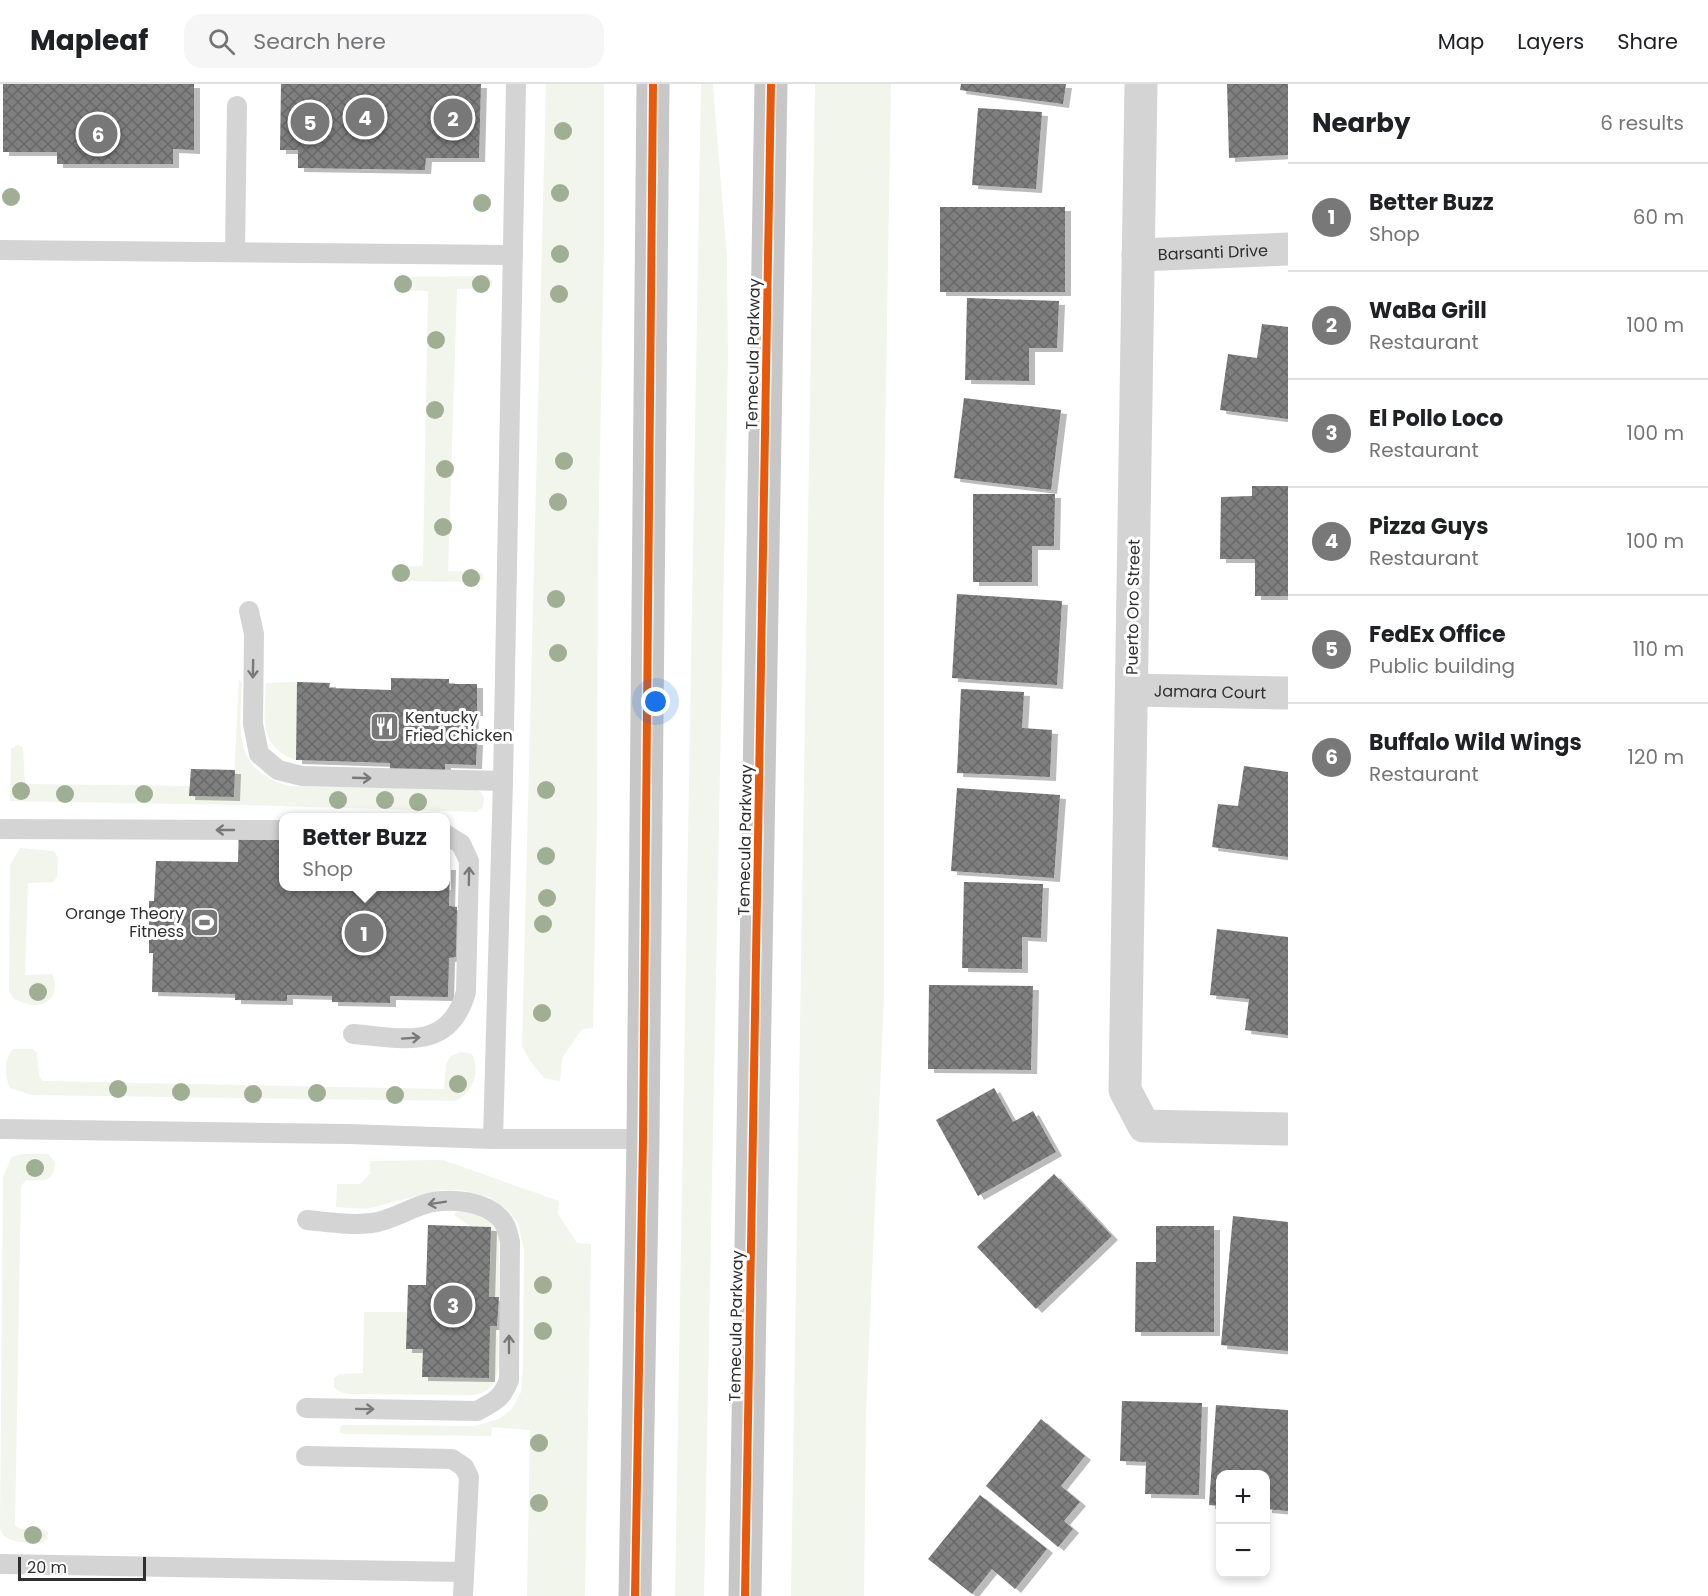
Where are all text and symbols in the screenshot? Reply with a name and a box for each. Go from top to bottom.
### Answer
search box [184,14,604,68]
text: Mapleaf [30,21,148,60]
icon: search [205,25,238,58]
text: Search here [253,26,386,57]
text: Map [1438,27,1484,56]
text: Layers [1517,27,1584,56]
text: Share [1617,27,1678,56]
pin: 4 [346,94,385,140]
pin: 2 [434,96,472,141]
pin: 5 [290,99,330,144]
text: Nearby [1312,105,1410,141]
text: 6 results [1600,109,1684,137]
pin: 6 [78,112,118,156]
text: Better Buzz [1369,187,1494,218]
text: 1 [1328,203,1335,231]
text: 60 m [1633,203,1684,231]
text: Shop [1369,220,1420,248]
street label: Barsanti Drive [1157,238,1269,266]
street label: Temecula Parkway [740,278,766,430]
text: WaBa Grill [1369,295,1487,326]
text: 2 [1326,311,1337,339]
text: 100 m [1627,311,1684,339]
text: Restaurant [1369,328,1479,356]
text: El Pollo Loco [1369,403,1503,434]
text: 3 [1325,419,1338,447]
text: 100 m [1627,419,1684,447]
text: Restaurant [1369,436,1479,464]
text: Pizza Guys [1369,511,1488,542]
text: 4 [1325,527,1338,555]
text: 100 m [1627,527,1684,555]
street label: Puerto Oro Street [1120,539,1146,675]
text: Restaurant [1369,544,1479,572]
text: FedEx Office [1369,619,1506,650]
text: 5 [1325,635,1338,663]
text: 110 m [1633,635,1684,663]
text: Public building [1369,652,1515,680]
one-way arrow [248,659,259,679]
street label: Jamara Court [1154,679,1267,704]
your location [641,687,670,716]
place label: Kentucky Fried Chicken [405,706,513,747]
restaurant icon: Kentucky Fried Chicken [368,710,400,742]
text: Buffalo Wild Wings [1369,727,1582,758]
text: 6 [1325,743,1338,771]
text: 120 m [1628,743,1684,771]
text: Restaurant [1369,760,1479,788]
street label: Temecula Parkway [732,764,758,916]
one-way arrow [352,772,372,783]
popup [279,813,450,891]
text: Better Buzz [302,822,427,853]
one-way arrow [215,824,235,836]
text: Shop [302,855,353,883]
one-way arrow [463,866,475,886]
place label: Orange Theory Fitness [65,902,184,943]
sports icon: Orange Theory Fitness [189,906,221,938]
pin: 1 [344,910,384,956]
one-way arrow [401,1032,421,1043]
one-way arrow [428,1197,448,1208]
street label: Temecula Parkway [723,1250,749,1402]
pin: 3 [434,1282,472,1328]
one-way arrow [503,1334,515,1354]
one-way arrow [354,1403,374,1415]
map controls [1216,1470,1270,1578]
button: + [1216,1470,1270,1524]
button: − [1216,1524,1270,1578]
scale bar [18,1554,146,1582]
text: 20 m [27,1556,67,1579]

